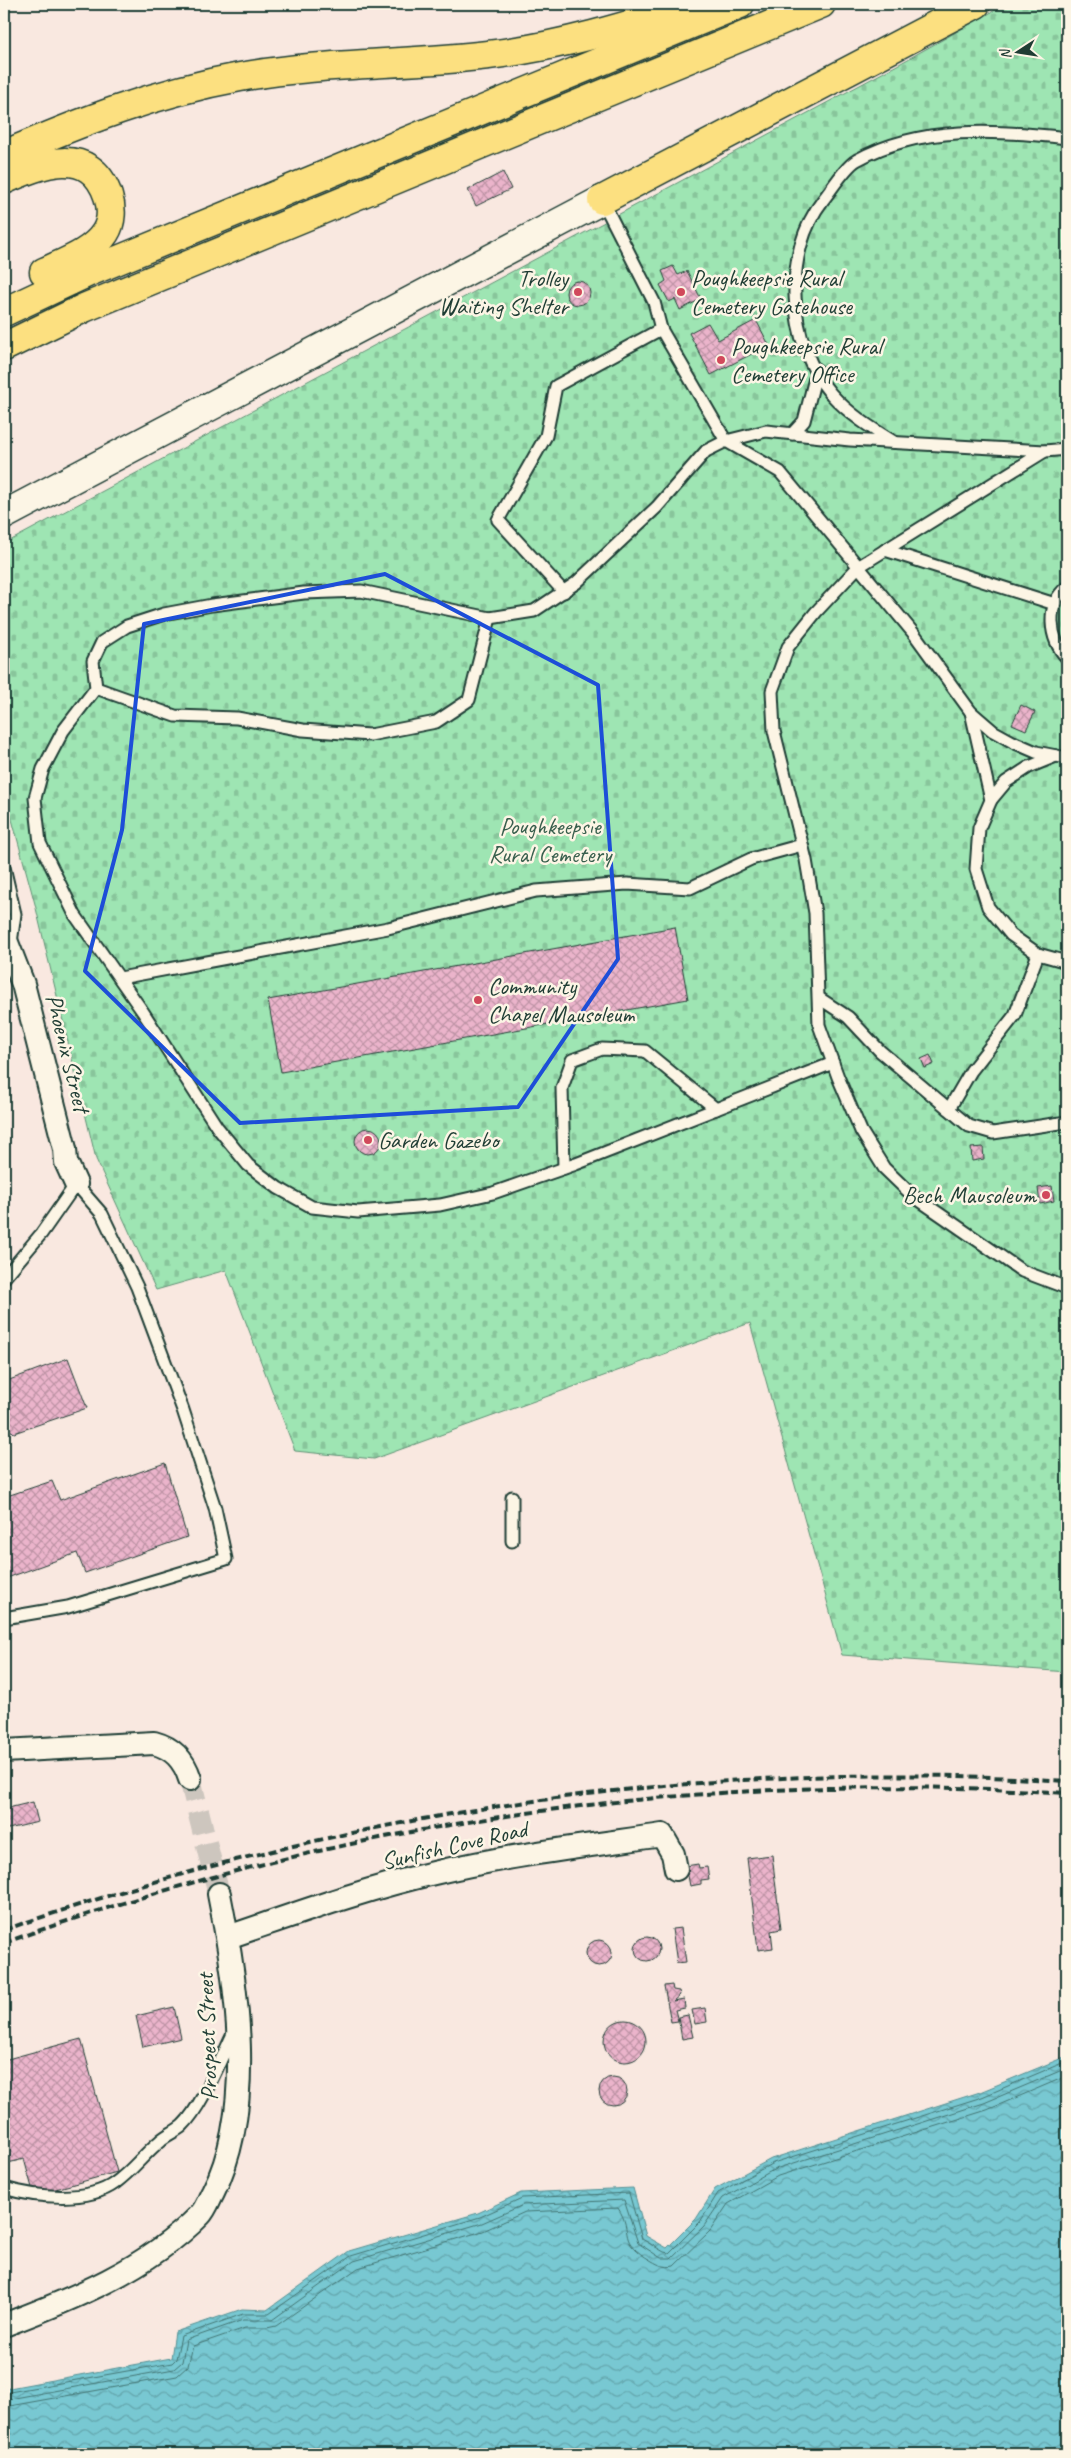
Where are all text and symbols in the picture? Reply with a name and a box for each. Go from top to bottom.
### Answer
north arrow [994,28,1044,78]
text: N [996,46,1015,61]
place label: Trolley Waiting Shelter [439,263,570,321]
place label: Poughkeepsie Rural Cemetery Gatehouse [691,263,854,321]
marker: Trolley Waiting Shelter [572,286,584,298]
marker: Poughkeepsie Rural Cemetery Gatehouse [675,286,687,298]
place label: Poughkeepsie Rural Cemetery Office [731,331,885,389]
marker: Poughkeepsie Rural Cemetery Office [715,354,727,366]
park label: Poughkeepsie Rural Cemetery [489,811,613,869]
place label: Community Chapel Mausoleum [488,971,635,1029]
street label: Phoenix Street [39,991,98,1118]
marker: Community Chapel Mausoleum [472,994,484,1006]
place label: Garden Gazebo [378,1125,501,1155]
marker: Garden Gazebo [362,1134,374,1146]
place label: Bech Mausoleum [903,1180,1037,1210]
marker: Bech Mausoleum [1040,1189,1052,1201]
street label: Sunfish Cove Road [378,1813,533,1876]
street label: Prospect Street [190,1971,224,2101]

